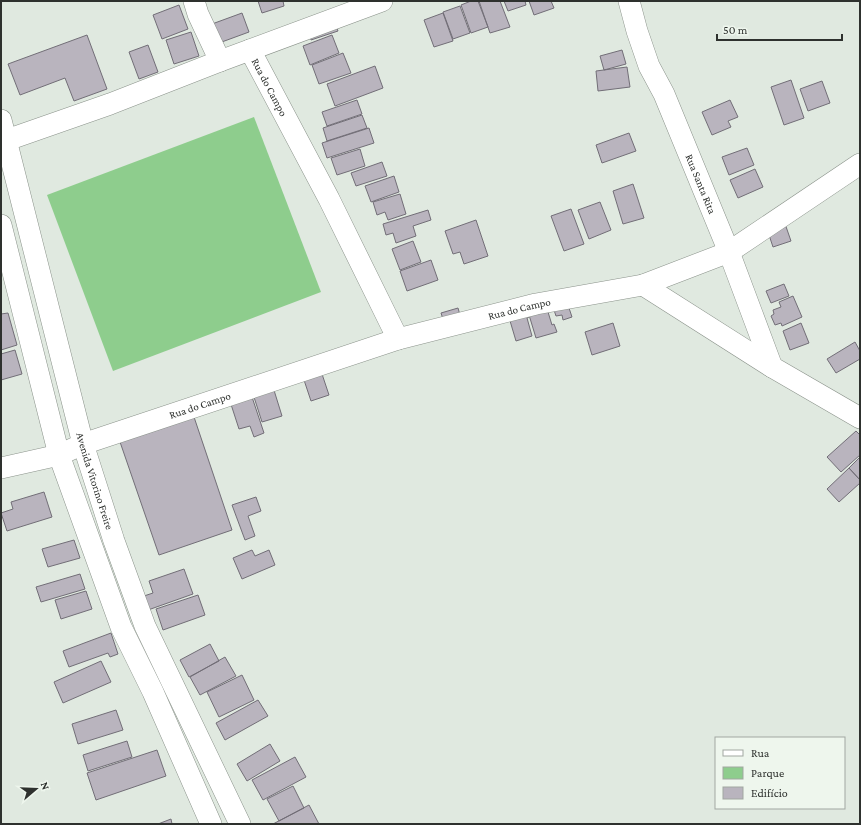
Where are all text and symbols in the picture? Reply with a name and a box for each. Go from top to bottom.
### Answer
scale bar [717,16,842,42]
text: 50 m [723,23,748,37]
street label: Rua do Campo [249,56,290,119]
street label: Rua Santa Rita [683,152,719,216]
street label: Rua do Campo [487,295,552,322]
street label: Rua do Campo [168,389,233,421]
street label: Avenida Vitorino Freire [74,431,116,531]
legend [715,737,845,809]
text: Rua [751,746,770,760]
text: Parque [751,766,784,780]
north arrow [16,769,56,809]
text: N [39,780,53,792]
text: Edifício [751,786,788,800]

